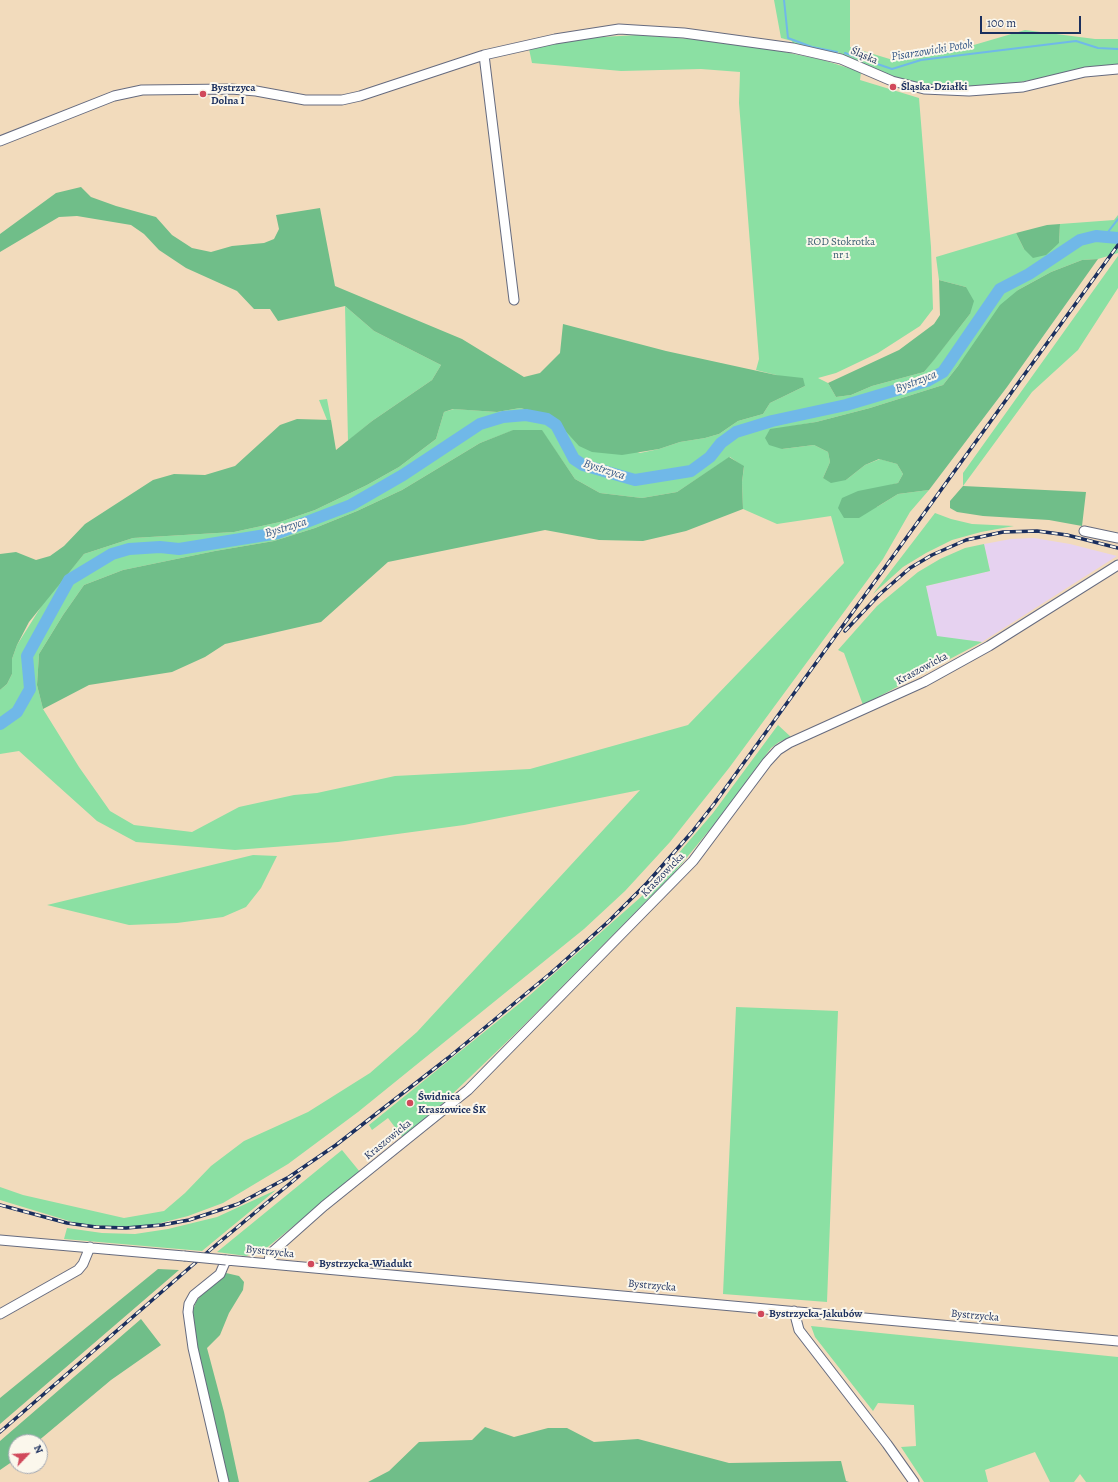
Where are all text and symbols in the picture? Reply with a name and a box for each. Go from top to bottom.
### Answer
scale bar [982,8,1083,34]
text: 100 m [987,15,1016,31]
water label: Pisarzowicki Potok [890,37,974,65]
street label: Śląska [848,44,880,68]
place label: Śląska-Działki [901,80,967,94]
place label: Bystrzyca Dolna I [211,81,256,107]
marker: Śląska-Działki [888,82,898,92]
marker: Bystrzyca Dolna I [198,89,208,99]
park label: ROD Stokrotka nr 1 [807,235,875,261]
water label: Bystrzyca [893,368,939,396]
water label: Bystrzyca [581,457,627,483]
water label: Bystrzyca [263,515,309,541]
street label: Kraszowicka [894,650,950,688]
street label: Kraszowicka [639,850,687,900]
place label: Świdnica Kraszowice ŚK [418,1090,486,1116]
marker: Świdnica Kraszowice ŚK [405,1098,415,1108]
street label: Kraszowicka [362,1117,414,1163]
street label: Bystrzycka [245,1243,295,1261]
place label: Bystrzycka-Wiadukt [319,1257,412,1271]
marker: Bystrzycka-Wiadukt [306,1259,316,1269]
street label: Bystrzycka [627,1277,677,1295]
place label: Bystrzycka-Jakubów [769,1307,862,1321]
street label: Bystrzycka [950,1307,1000,1325]
marker: Bystrzycka-Jakubów [756,1309,766,1319]
north arrow [8,1434,48,1474]
text: N [30,1442,47,1456]

